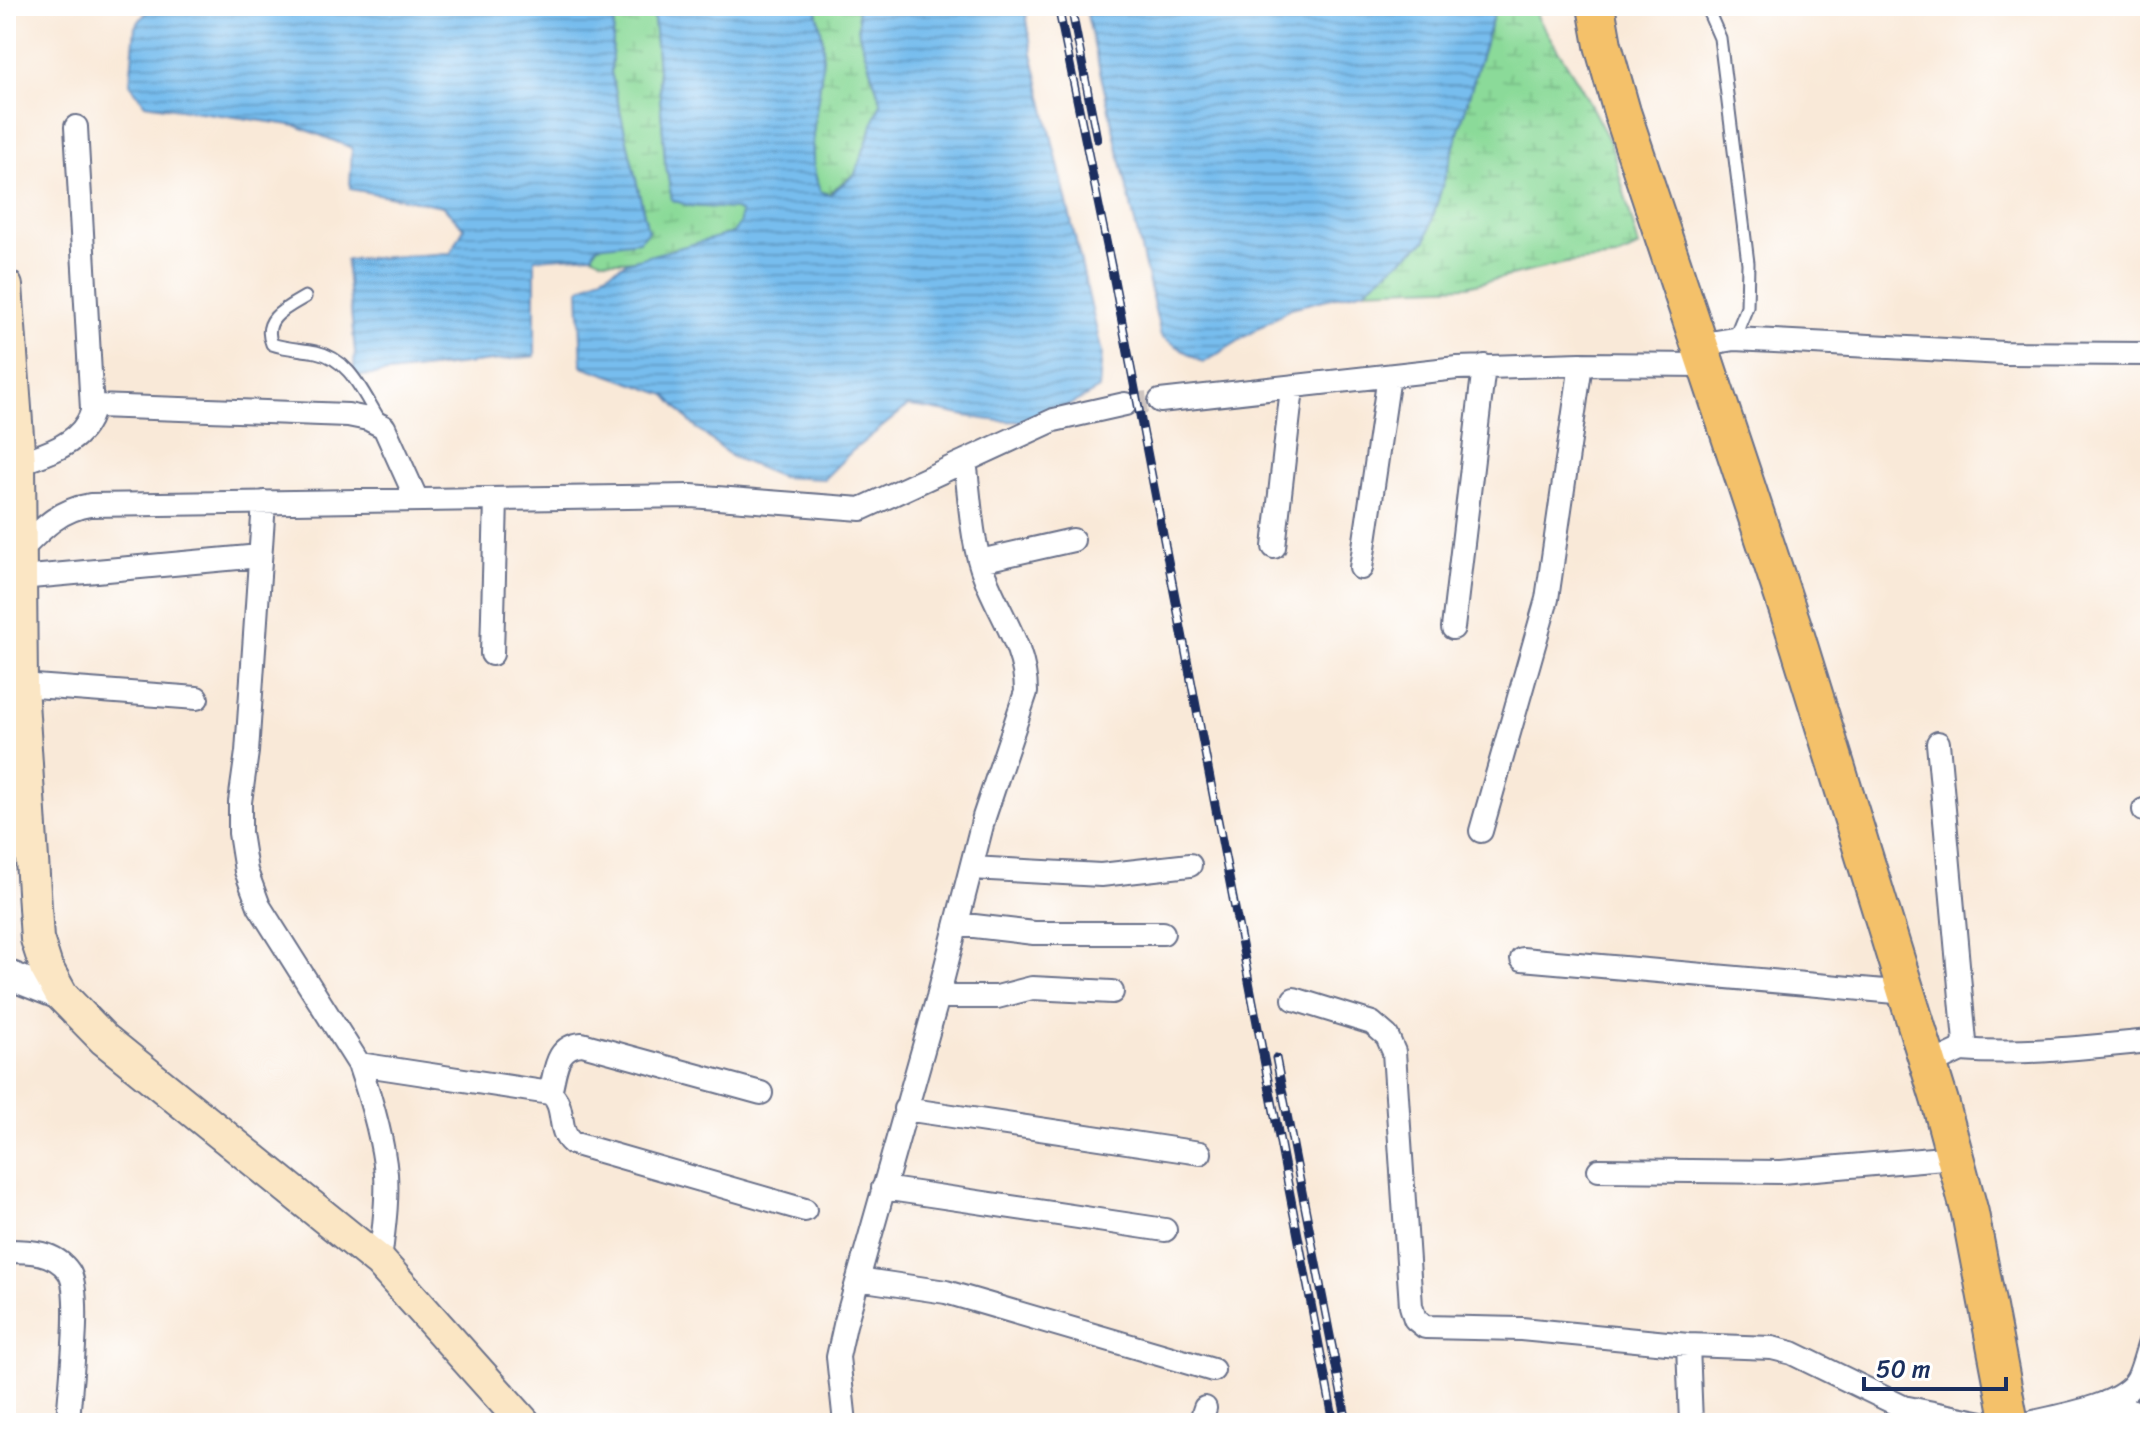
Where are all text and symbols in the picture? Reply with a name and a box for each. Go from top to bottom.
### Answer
scale bar [1864,1341,2006,1391]
text: 50 m [1876,1348,1931,1390]

